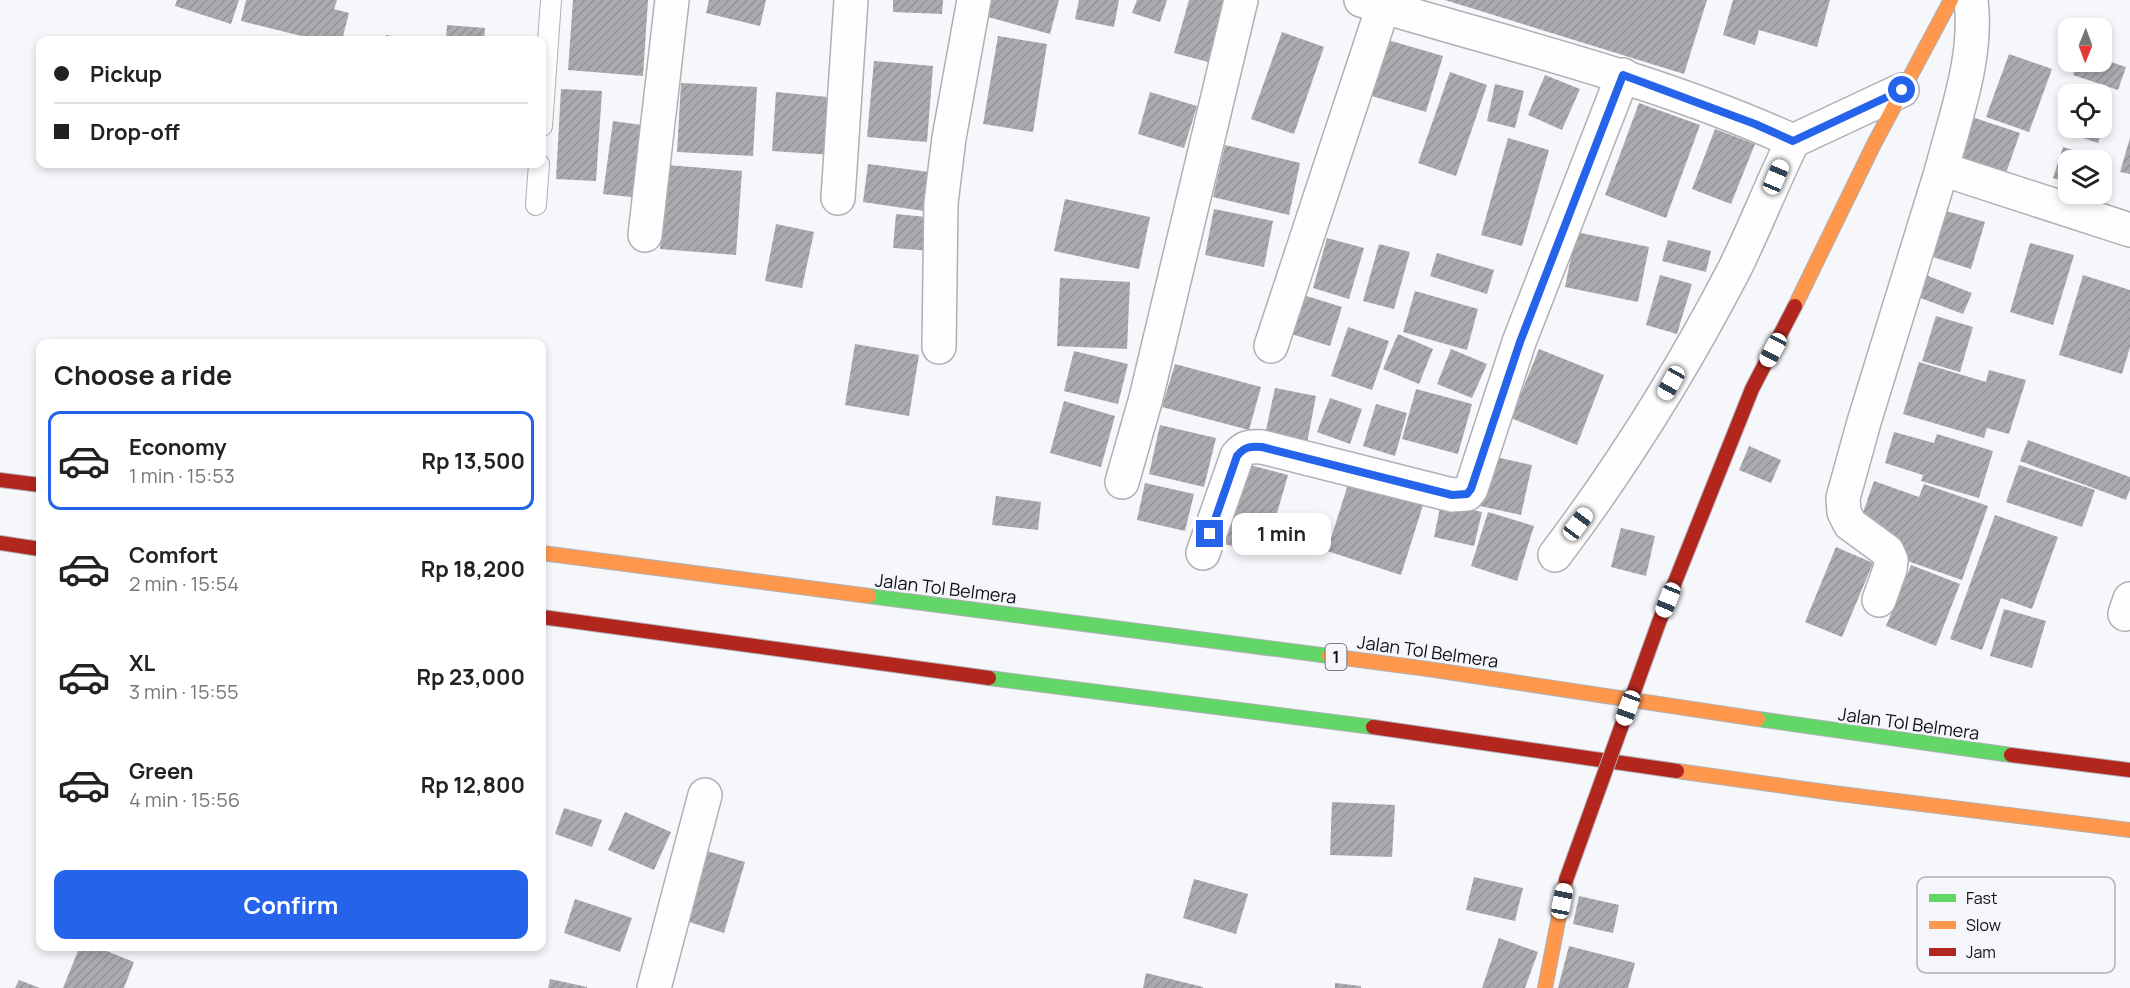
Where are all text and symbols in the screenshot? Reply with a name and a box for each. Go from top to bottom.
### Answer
north arrow [2058,18,2112,72]
map controls [2058,18,2112,204]
text: Pickup [90,59,162,89]
route start [1888,76,1915,103]
button: locate [2058,84,2112,138]
text: Drop-off [90,117,180,147]
button: layers [2058,150,2112,204]
car [1761,157,1791,197]
car [1757,330,1789,370]
text: Choose a ride [54,356,232,393]
car [1654,363,1688,403]
text: Economy [129,432,227,462]
icon: car [57,434,111,488]
text: Rp 13,500 [422,446,525,476]
text: 1 min · 15:53 [129,462,235,489]
car [1560,504,1596,544]
callout: 1 min [1231,513,1330,555]
route end [1196,520,1223,547]
text: 1 min [1257,520,1306,547]
text: Comfort [129,540,218,570]
icon: car [57,542,111,596]
text: Rp 18,200 [421,554,525,584]
street label: Jalan Tol Belmera [874,567,1018,609]
text: 2 min · 15:54 [129,570,239,597]
car [1653,580,1683,620]
street label: Jalan Tol Belmera [1356,629,1500,673]
road number: 1 [1326,644,1346,670]
text: XL [129,648,155,678]
icon: car [57,650,111,704]
text: Rp 23,000 [417,662,525,692]
text: 3 min · 15:55 [129,678,239,705]
car [1613,688,1643,728]
street label: Jalan Tol Belmera [1837,701,1981,745]
text: Green [129,756,194,786]
icon: car [57,758,111,812]
text: Rp 12,800 [421,770,525,800]
text: 4 min · 15:56 [129,786,240,813]
button: Confirm [54,870,528,939]
legend [1917,877,2115,973]
car [1550,882,1574,920]
text: Fast [1966,887,1997,909]
text: Slow [1966,914,2001,936]
text: Jam [1966,941,1996,963]

